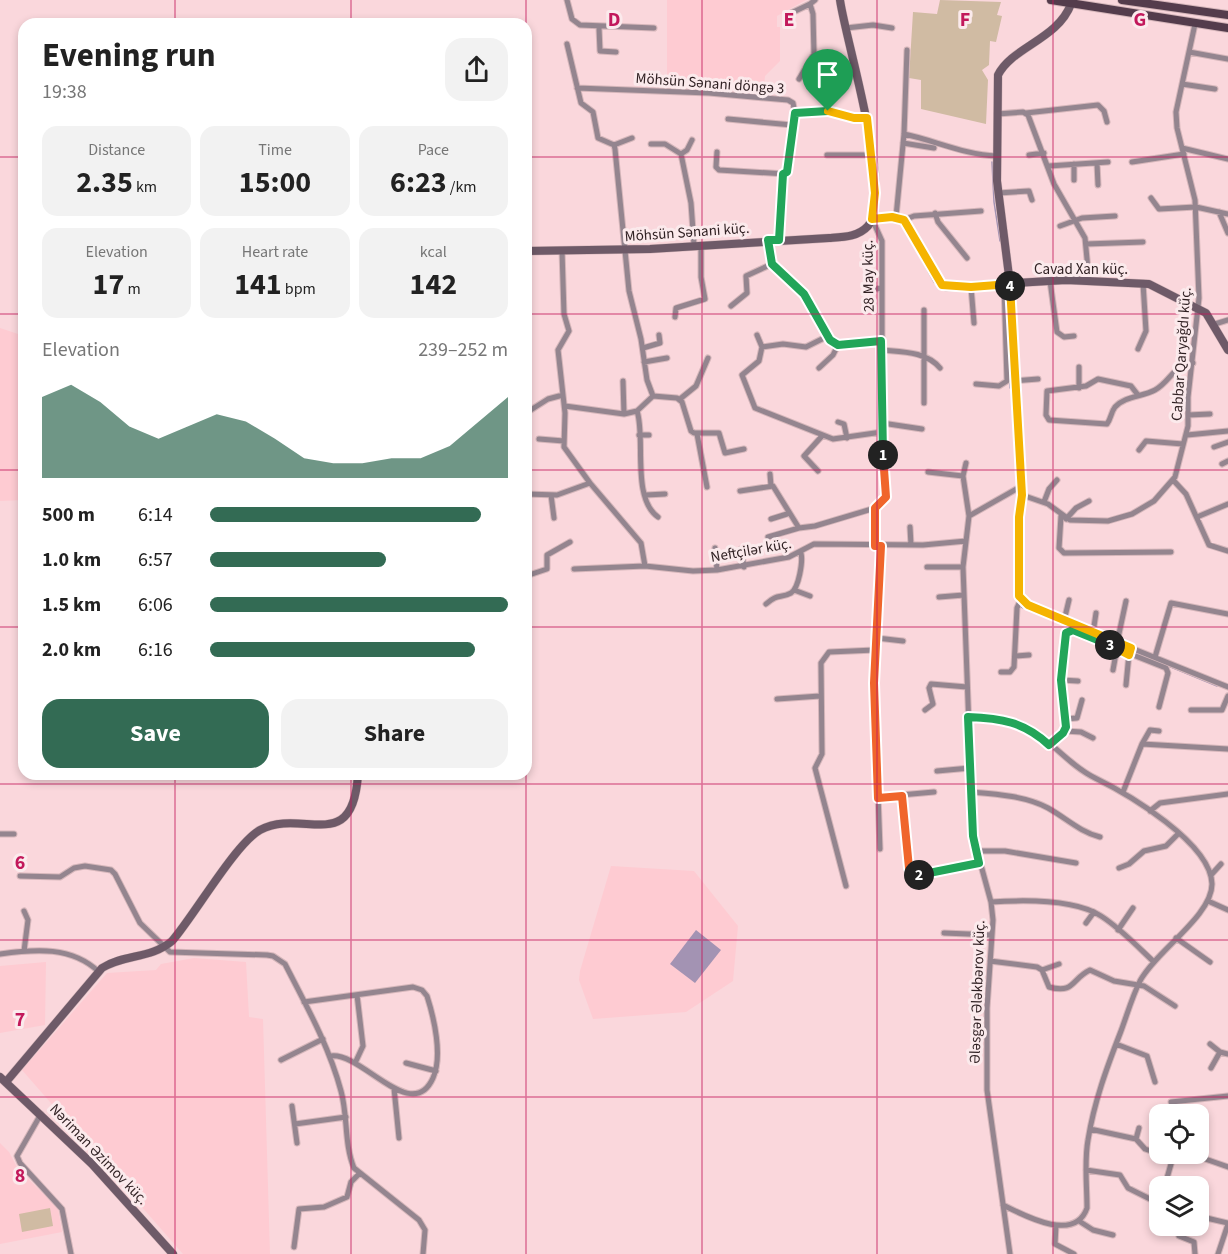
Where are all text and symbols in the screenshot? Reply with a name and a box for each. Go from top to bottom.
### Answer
text: D [608,6,620,34]
text: E [784,6,794,34]
text: F [960,6,970,34]
text: G [1134,6,1146,34]
text: Evening run [42,32,216,79]
button: share [445,38,508,101]
pin [802,49,853,111]
icon: arrive [811,58,844,91]
street label: Möhsün Sənani döngə 3 [635,68,785,99]
text: 19:38 [42,78,87,106]
text: Distance [88,139,145,161]
text: Time [258,139,292,161]
text: Pace [418,139,449,161]
text: 2.35 [76,161,133,204]
text: 15:00 [239,161,311,204]
text: 6:23 [390,161,447,204]
text: km [133,176,157,198]
text: /km [447,176,477,198]
street label: Möhsün Sənani küç. [624,218,750,247]
street label: 28 May küç. [857,240,880,312]
text: Elevation [86,241,148,263]
text: Heart rate [242,241,308,263]
text: kcal [420,241,447,263]
street label: Cavad Xan küç. [1034,259,1128,280]
text: 17 [93,263,124,306]
text: 141 [234,263,282,306]
text: 142 [410,263,457,306]
pin: 4 [995,271,1025,301]
text: 4 [1006,275,1014,297]
text: m [124,278,141,300]
text: bpm [282,278,316,300]
street label: Cabbar Qaryağdı küç. [1166,286,1197,422]
text: Elevation [42,336,120,364]
text: 239–252 m [418,336,508,364]
pin: 1 [868,440,898,470]
text: 1 [879,444,887,466]
text: 500 m [42,501,95,529]
text: 6:14 [138,501,173,529]
street label: Neftçilər küç. [709,533,793,568]
text: 1.0 km [42,546,101,574]
text: 6:57 [138,546,173,574]
text: 1.5 km [42,591,101,619]
text: 6:06 [138,591,173,619]
pin: 3 [1095,630,1125,660]
text: 3 [1106,634,1114,656]
text: 2.0 km [42,636,101,664]
text: 6:16 [138,636,173,664]
button: Save [42,699,269,768]
button: Share [281,699,508,768]
text: 6 [15,849,25,877]
pin: 2 [904,860,934,890]
text: 2 [915,864,923,886]
street label: Ələsgər Ələkbərov küç. [964,920,991,1064]
text: 7 [15,1006,25,1034]
street label: Nəriman Əzimov küç. [45,1099,153,1210]
map controls [1149,1104,1209,1236]
button: locate [1149,1104,1209,1164]
text: 8 [15,1162,25,1190]
button: layers [1149,1176,1209,1236]

